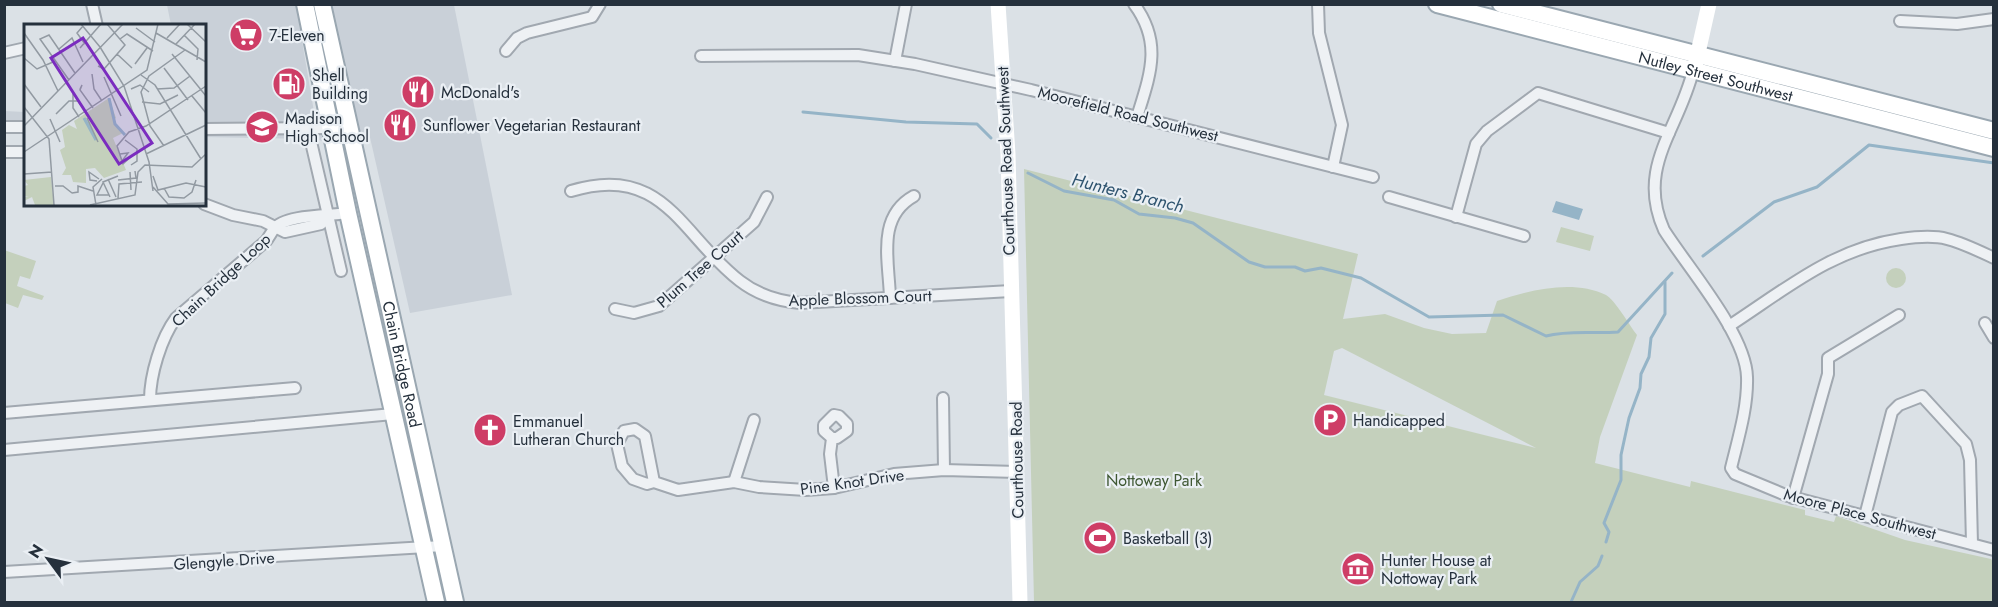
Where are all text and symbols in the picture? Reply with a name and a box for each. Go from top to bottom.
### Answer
supermarket icon: 7-Eleven [228,17,264,53]
inset map [24,24,206,206]
place label: 7-Eleven [269,24,325,47]
street label: Nutley Street Southwest [1636,45,1796,107]
place label: Shell Building [312,64,368,105]
fuel station icon: Shell Building [271,66,307,102]
street label: Courthouse Road Southwest [991,66,1021,256]
restaurant icon: McDonald's [400,74,436,110]
street label: Moorefield Road Southwest [1035,80,1221,148]
place label: McDonald's [441,81,520,104]
place label: Madison High School [285,107,369,148]
restaurant icon: Sunflower Vegetarian Restaurant [382,107,418,143]
school or university icon: Madison High School [244,109,280,145]
place label: Sunflower Vegetarian Restaurant [423,114,641,137]
water label: Hunters Branch [1069,166,1187,220]
street label: Plum Tree Court [652,225,749,313]
street label: Chain Bridge Loop [166,228,276,332]
street label: Apple Blossom Court [788,284,932,312]
street label: Chain Bridge Road [377,299,427,430]
street label: Courthouse Road [1004,401,1030,519]
parking icon: Handicapped [1312,402,1348,438]
place label: Handicapped [1353,409,1445,432]
place label: Emmanuel Lutheran Church [513,410,624,451]
church icon: Emmanuel Lutheran Church [472,412,508,448]
street label: Pine Knot Drive [799,463,905,501]
park label: Nottoway Park [1106,469,1203,492]
street label: Moore Place Southwest [1781,483,1939,545]
sports icon: Basketball (3) [1082,520,1118,556]
place label: Basketball (3) [1123,527,1213,550]
north arrow [18,529,78,589]
text: N [23,540,49,563]
street label: Glengyle Drive [173,546,275,576]
place label: Hunter House at Nottoway Park [1381,549,1491,590]
museum icon: Hunter House at Nottoway Park [1340,551,1376,587]

